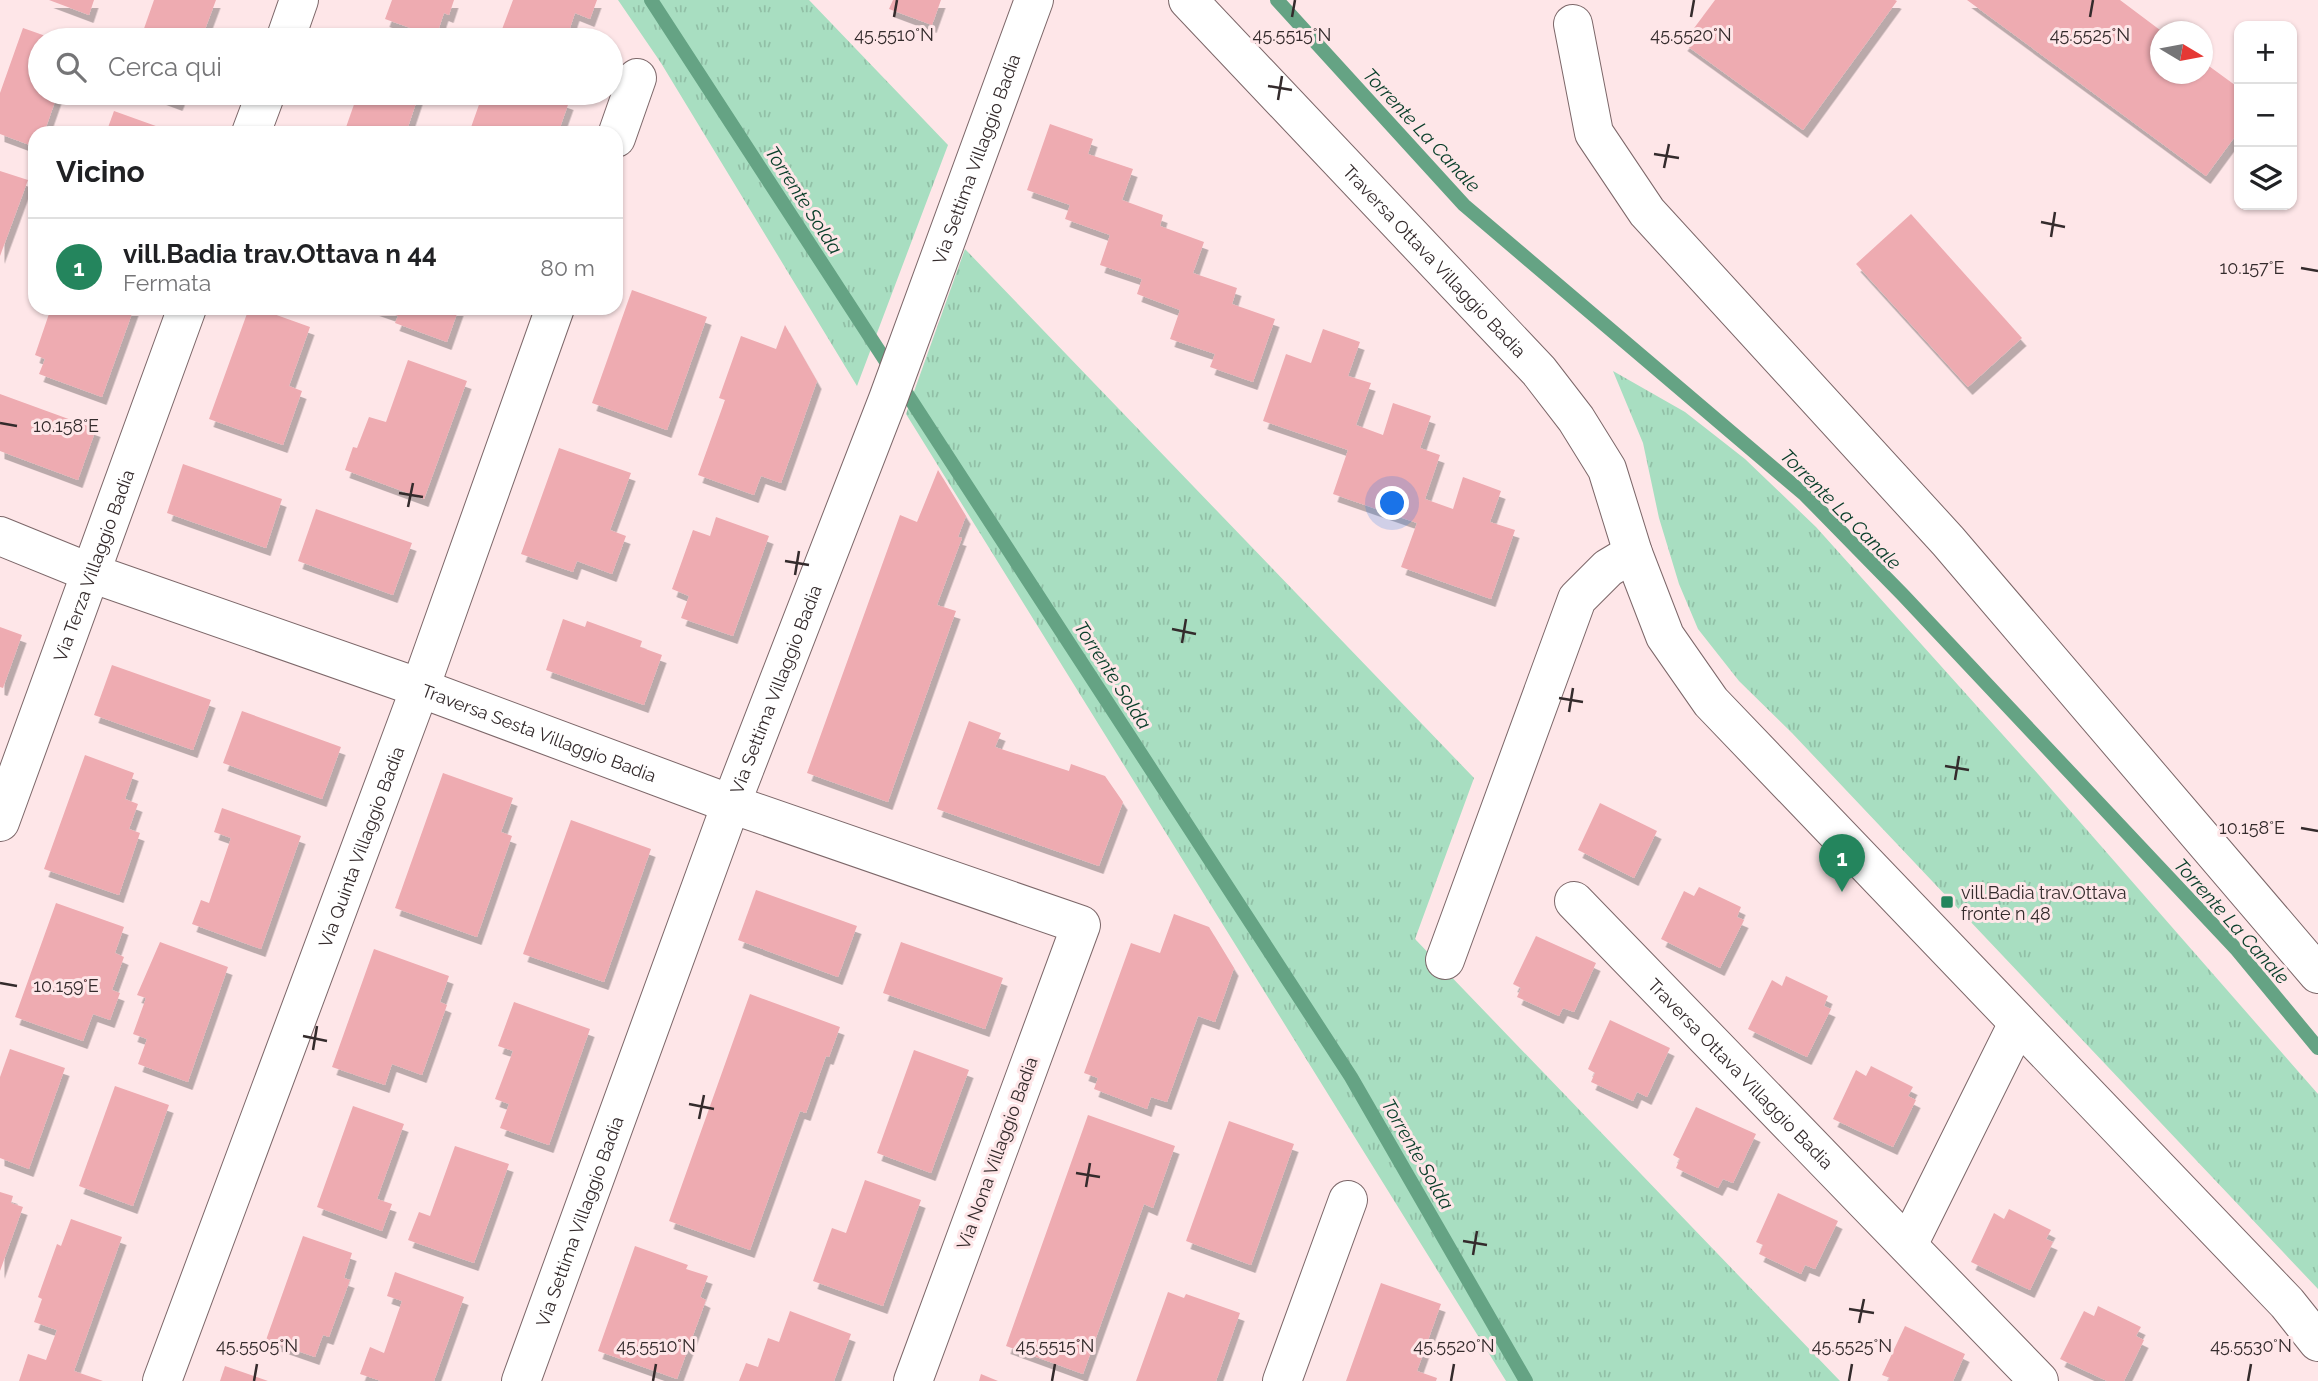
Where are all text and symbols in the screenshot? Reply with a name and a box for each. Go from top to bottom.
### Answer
north arrow [2150,21,2213,84]
map controls [2234,21,2297,210]
button: + [2234,21,2297,84]
text: 45.5510°N [854,24,934,45]
text: 45.5515°N [1253,24,1331,45]
text: 45.5520°N [1650,24,1732,45]
text: 45.5525°N [2050,24,2130,45]
search box [28,28,623,105]
icon: search [52,48,90,86]
street label: Via Settima Villaggio Badia [928,51,1024,267]
text: Cerca qui [108,52,222,82]
water label: Torrente La Canale [1359,63,1485,197]
button: − [2234,84,2297,147]
water label: Torrente Solda [761,142,847,258]
button: layers [2234,147,2297,210]
text: Vicino [56,154,145,189]
street label: Traversa Ottava Villaggio Badia [1339,160,1531,361]
text: vill.Badia trav.Ottava n 44 [123,239,437,269]
text: 1 [73,254,85,281]
text: 80 m [540,254,595,281]
text: 10.157°E [2220,257,2285,278]
text: Fermata [123,269,211,296]
text: 10.158°E [33,415,99,436]
water label: Torrente La Canale [1776,444,1906,574]
street label: Via Terza Villaggio Badia [49,467,138,664]
your location [1375,486,1409,520]
street label: Via Settima Villaggio Badia [725,582,825,797]
water label: Torrente Solda [1070,617,1156,733]
street label: Traversa Sesta Villaggio Badia [419,679,659,786]
street label: Via Quinta Villaggio Badia [314,743,408,950]
text: 10.158°E [2219,817,2285,838]
pin: 1 [1819,834,1865,892]
water label: Torrente La Canale [2170,854,2294,988]
place label: vill.Badia trav.Ottava fronte n 48 [1961,882,2127,924]
marker: vill.Badia trav.Ottava fronte n 48 [1939,894,1955,910]
street label: Traversa Ottava Villaggio Badia [1644,974,1838,1173]
text: 10.159°E [33,975,99,996]
street label: Via Nona Villaggio Badia [952,1054,1042,1252]
water label: Torrente Solda [1377,1095,1459,1213]
street label: Via Settima Villaggio Badia [531,1113,627,1329]
text: 45.5505°N [216,1335,298,1356]
text: 45.5510°N [616,1335,696,1356]
text: 45.5515°N [1016,1335,1094,1356]
text: 45.5520°N [1413,1335,1495,1356]
text: 45.5525°N [1812,1335,1892,1356]
text: 45.5530°N [2210,1335,2292,1356]

